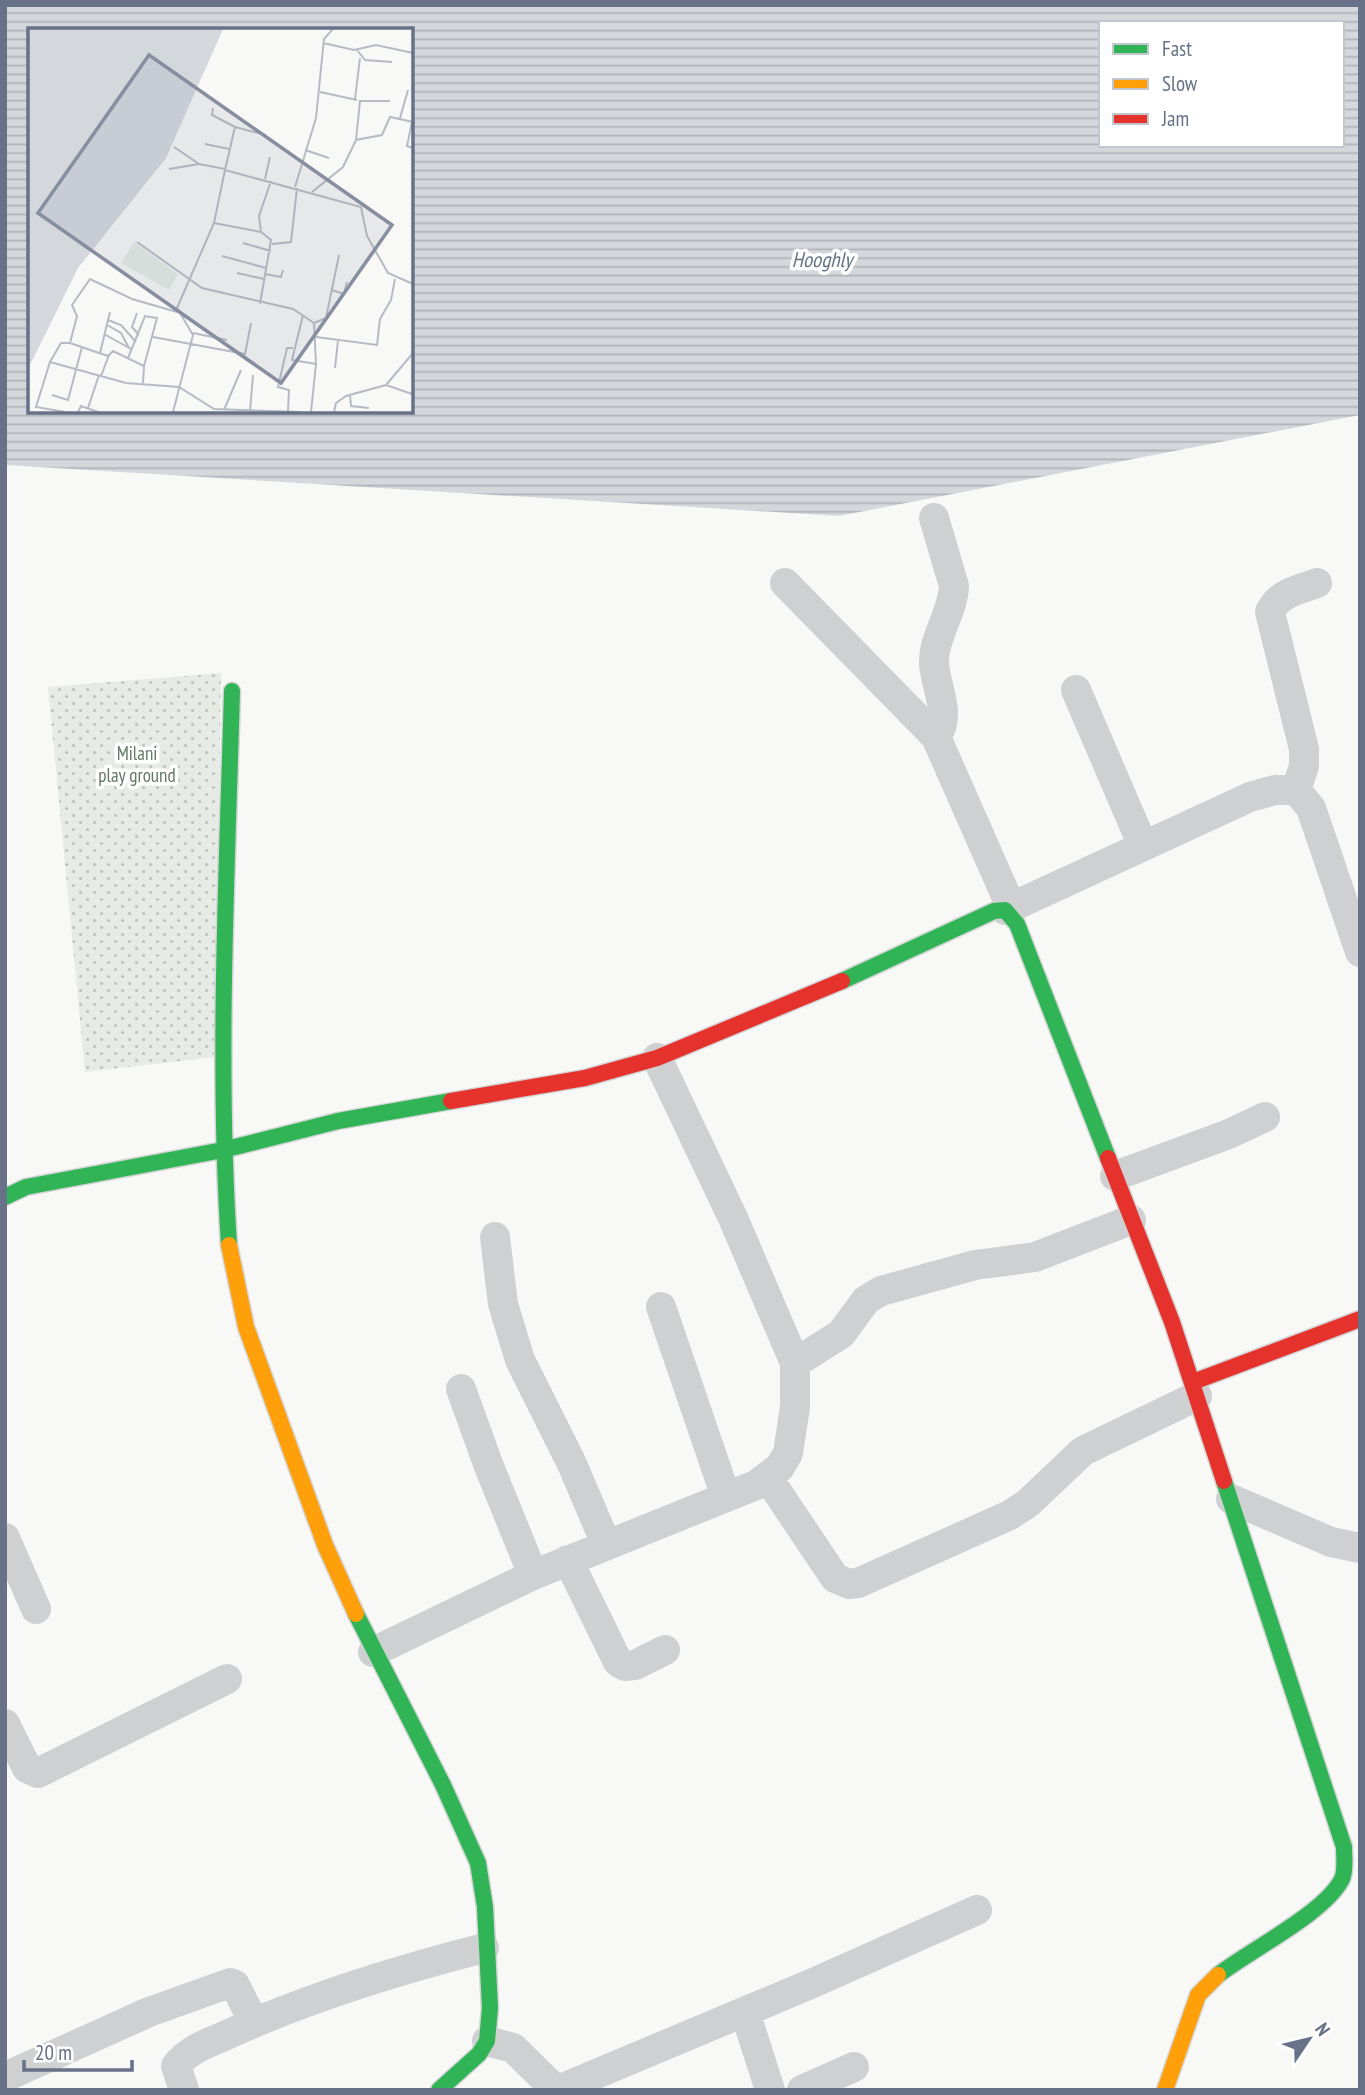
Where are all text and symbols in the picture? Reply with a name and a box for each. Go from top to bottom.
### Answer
legend [1099,21,1344,147]
inset map [28,28,413,413]
text: Fast [1162,35,1192,62]
text: Slow [1162,70,1198,97]
text: Jam [1161,105,1189,132]
water label: Hooghly [792,246,855,273]
park label: Milani play ground [98,741,176,787]
north arrow [1274,2004,1344,2074]
text: N [1310,2018,1336,2040]
scale bar [24,2028,133,2072]
text: 20 m [35,2039,72,2066]

